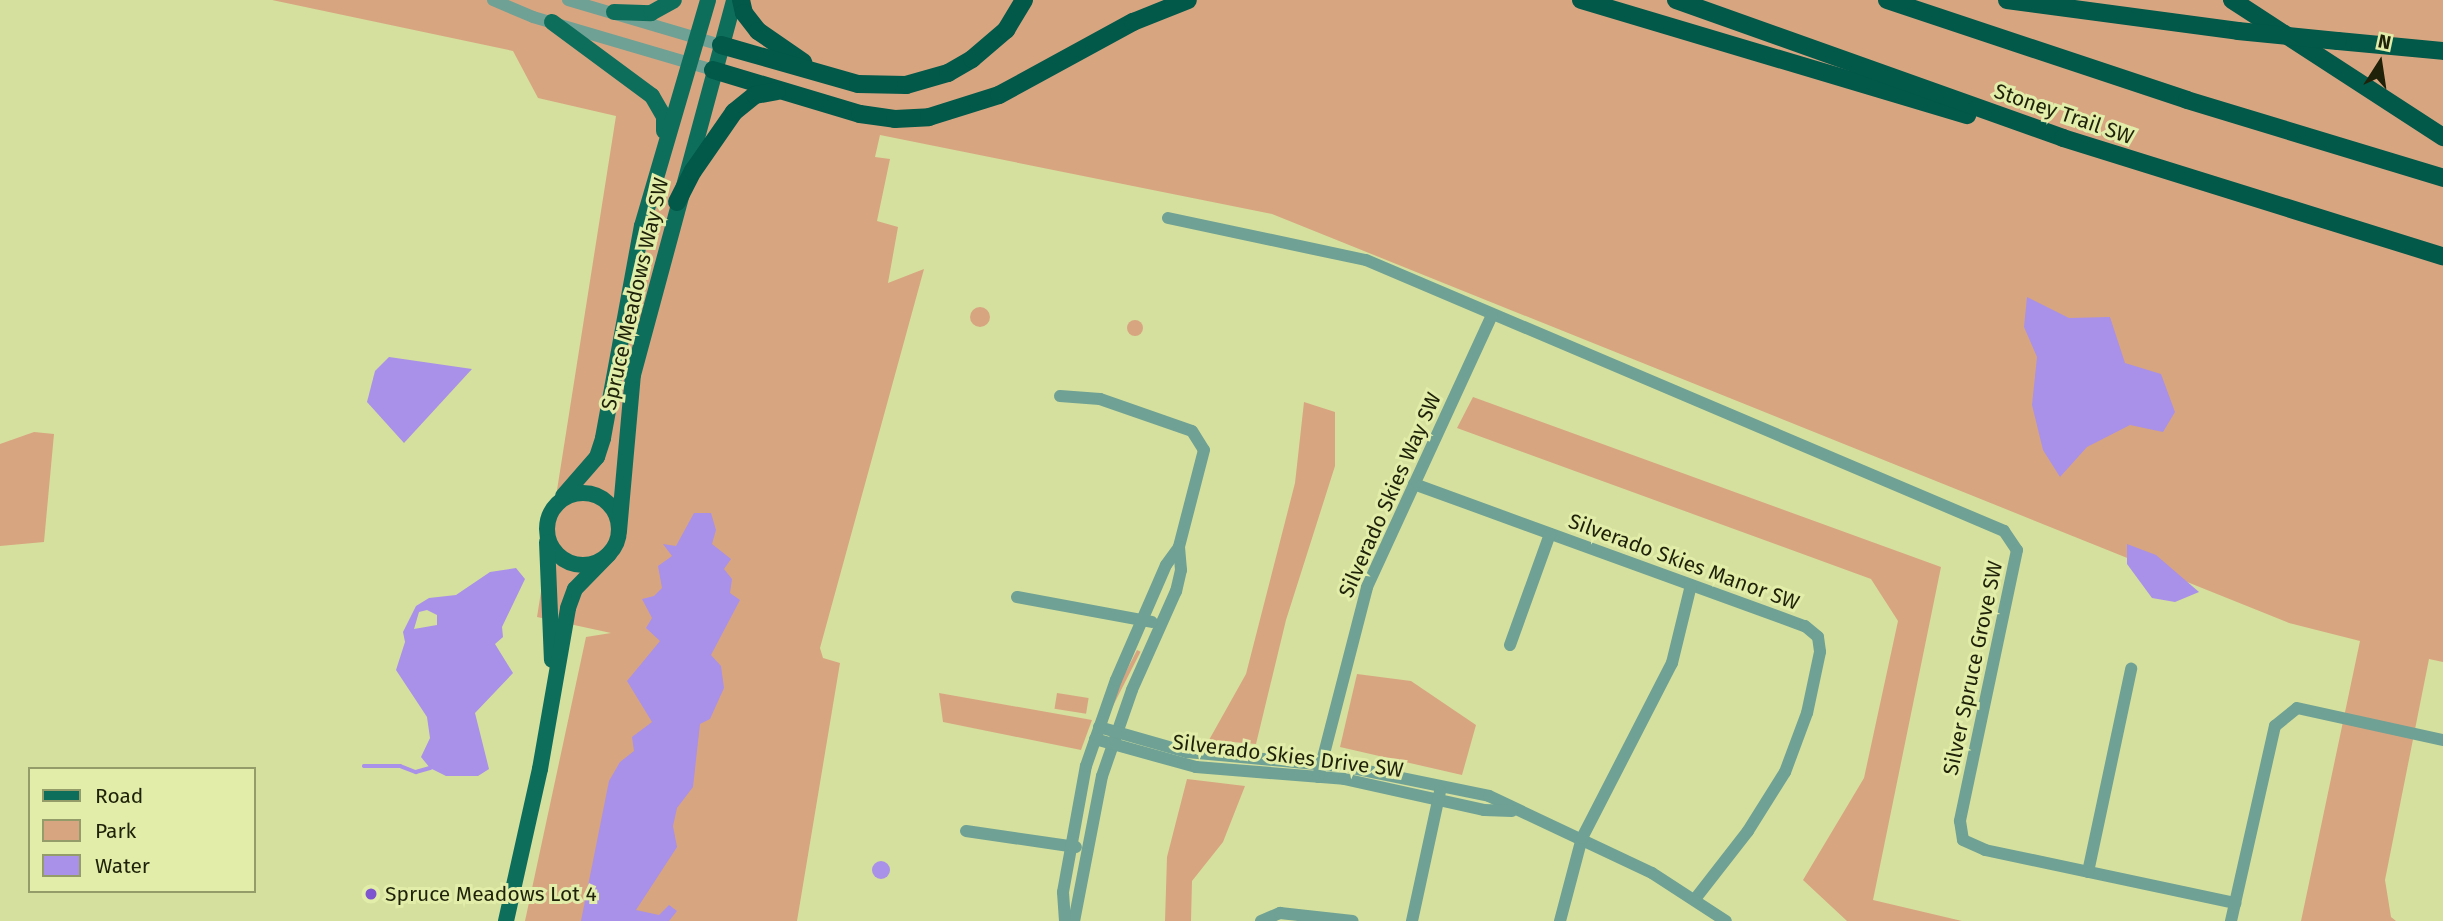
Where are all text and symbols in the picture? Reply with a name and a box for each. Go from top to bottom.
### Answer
north arrow [2345,28,2415,98]
text: N [2376,29,2393,55]
street label: Stoney Trail SW [1991,78,2137,150]
street label: Spruce Meadows Way SW [596,175,674,413]
street label: Silverado Skies Way SW [1333,389,1447,601]
street label: Silverado Skies Manor SW [1565,508,1803,616]
street label: Silver Spruce Grove SW [1938,559,2008,777]
street label: Silverado Skies Drive SW [1171,729,1405,783]
legend [28,767,256,893]
text: Road [95,783,143,809]
text: Park [95,818,136,844]
text: Water [95,853,150,879]
place label: Spruce Meadows Lot 4 [385,881,597,907]
marker: Spruce Meadows Lot 4 [363,886,379,902]

